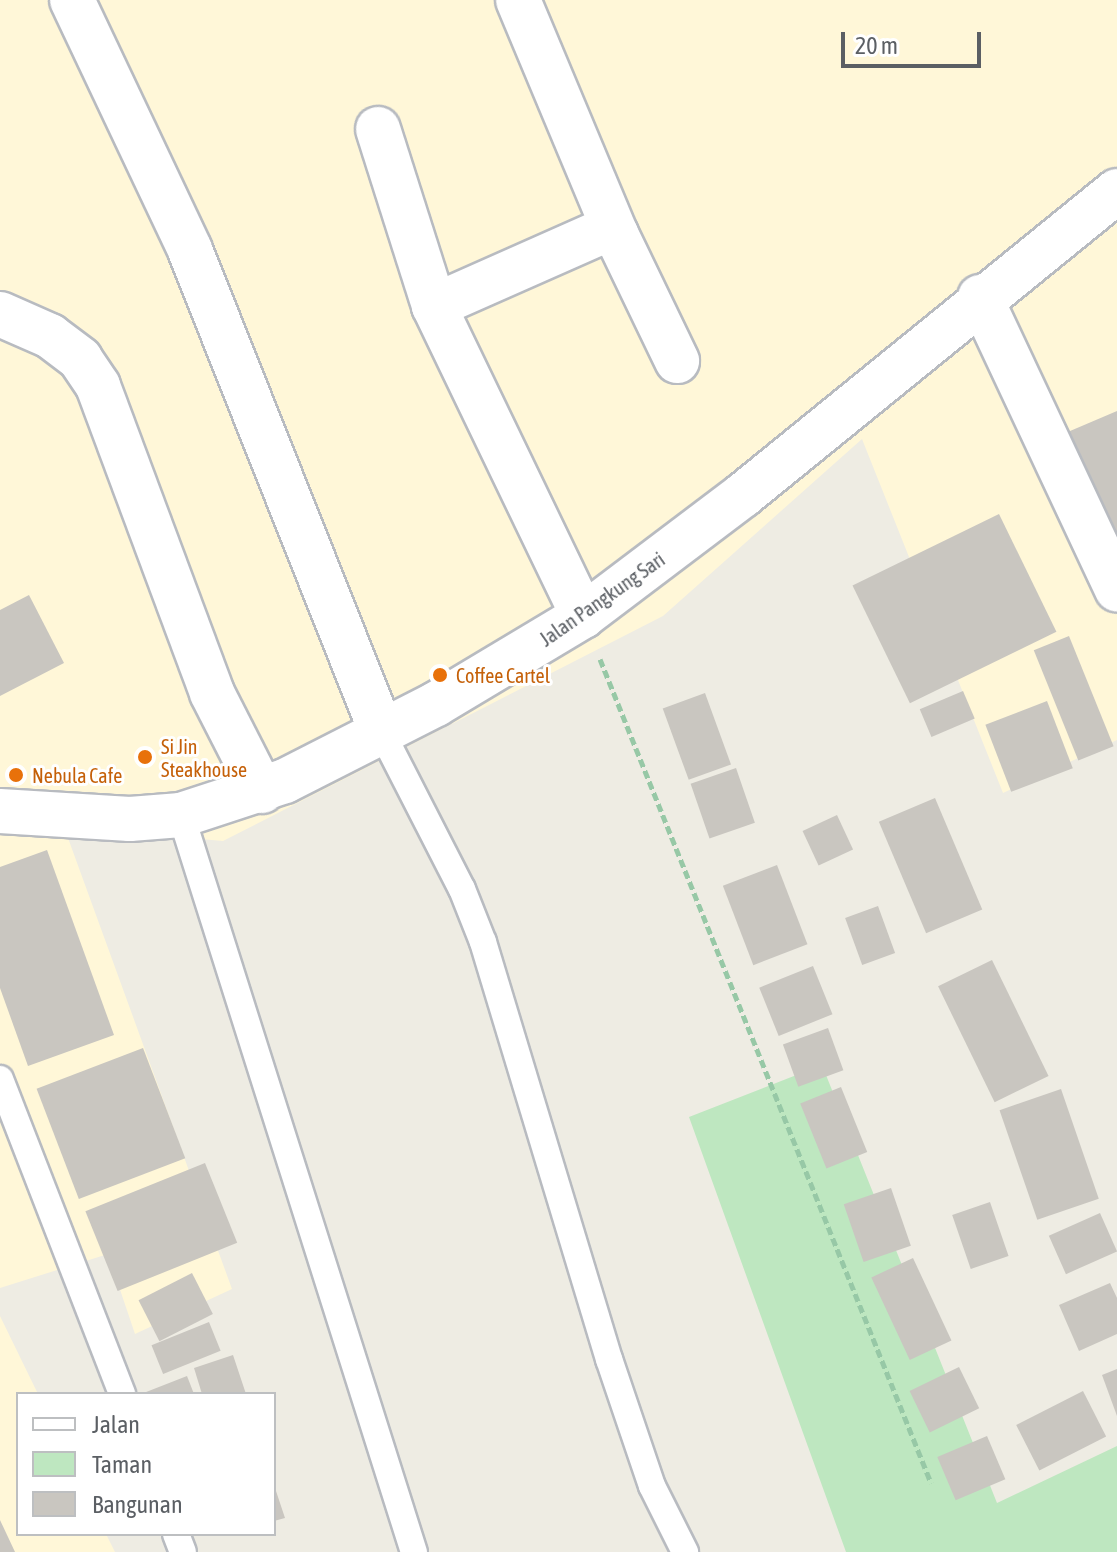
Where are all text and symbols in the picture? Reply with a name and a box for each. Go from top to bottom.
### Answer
scale bar [845,16,985,66]
text: 20 m [855,32,898,59]
street label: Jalan Pangkung Sari [535,547,669,651]
place label: Coffee Cartel [456,663,550,687]
marker: Coffee Cartel [431,666,449,684]
place label: Si Jin Steakhouse [161,734,247,781]
marker: Si Jin Steakhouse [136,748,154,766]
place label: Nebula Cafe [32,763,122,787]
marker: Nebula Cafe [7,766,25,784]
legend [16,1392,276,1536]
text: Jalan [92,1411,140,1438]
text: Taman [92,1451,152,1478]
text: Bangunan [92,1491,183,1518]

